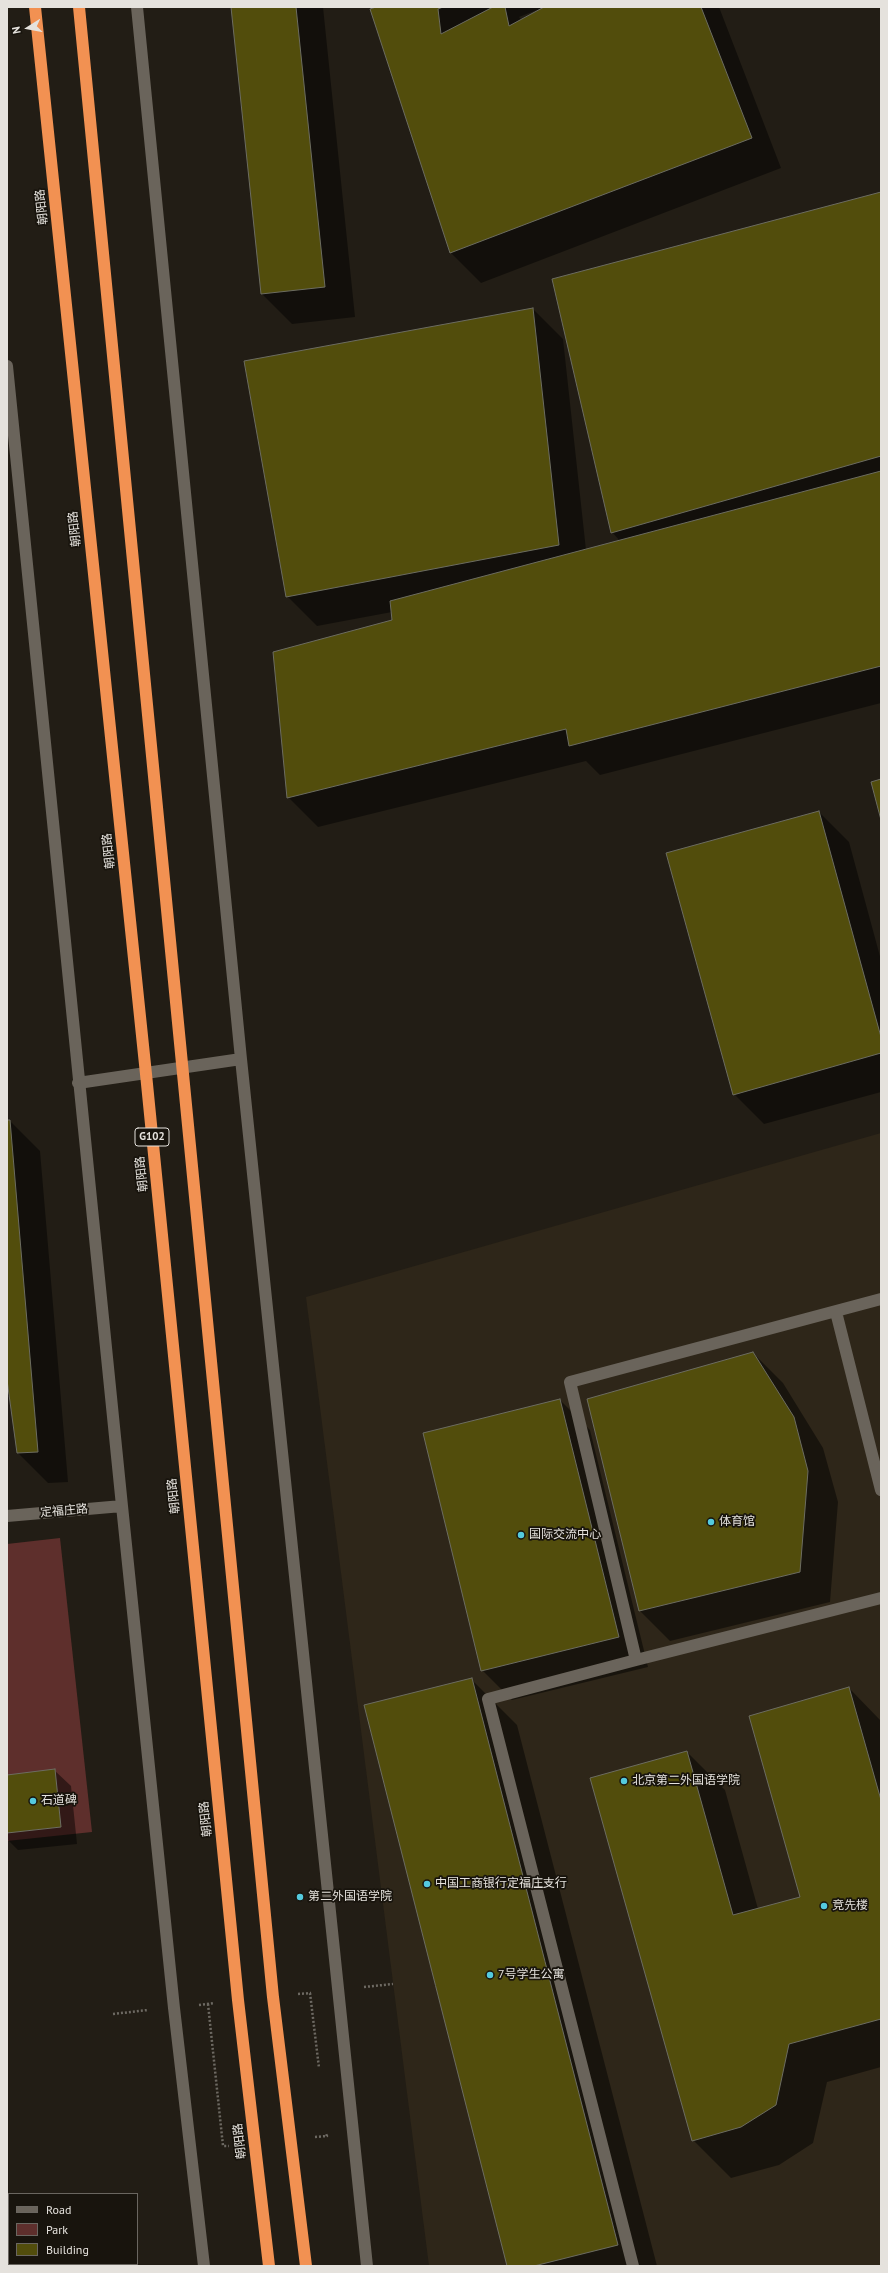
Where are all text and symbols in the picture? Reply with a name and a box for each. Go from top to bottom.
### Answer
north arrow [8,8,48,48]
text: N [9,25,24,35]
street label: 朝阳路 [33,188,51,226]
street label: 朝阳路 [66,510,84,548]
street label: 朝阳路 [100,832,118,870]
road number: G102 [135,1128,169,1146]
street label: 朝阳路 [133,1155,151,1193]
street label: 朝阳路 [165,1477,183,1515]
street label: 定福庄路 [39,1502,89,1520]
place label: 体育馆 [719,1515,755,1529]
marker: 体育馆 [706,1517,716,1527]
place label: 国际交流中心 [529,1528,601,1542]
marker: 国际交流中心 [516,1530,526,1540]
place label: 北京第二外国语学院 [632,1774,740,1788]
marker: 北京第二外国语学院 [619,1776,629,1786]
place label: 石道碑 [41,1794,77,1808]
marker: 石道碑 [28,1796,38,1806]
street label: 朝阳路 [197,1800,215,1838]
place label: 中国工商银行定福庄支行 [435,1877,567,1891]
marker: 中国工商银行定福庄支行 [422,1879,432,1889]
place label: 第二外国语学院 [308,1890,392,1904]
marker: 第二外国语学院 [295,1892,305,1902]
place label: 竞先楼 [832,1899,868,1913]
marker: 竞先楼 [819,1901,829,1911]
place label: 7号学生公寓 [498,1968,565,1982]
marker: 7号学生公寓 [485,1970,495,1980]
street label: 朝阳路 [231,2122,249,2160]
legend [8,2193,138,2265]
text: Road [46,2202,71,2217]
text: Park [46,2222,68,2237]
text: Building [46,2242,89,2257]

